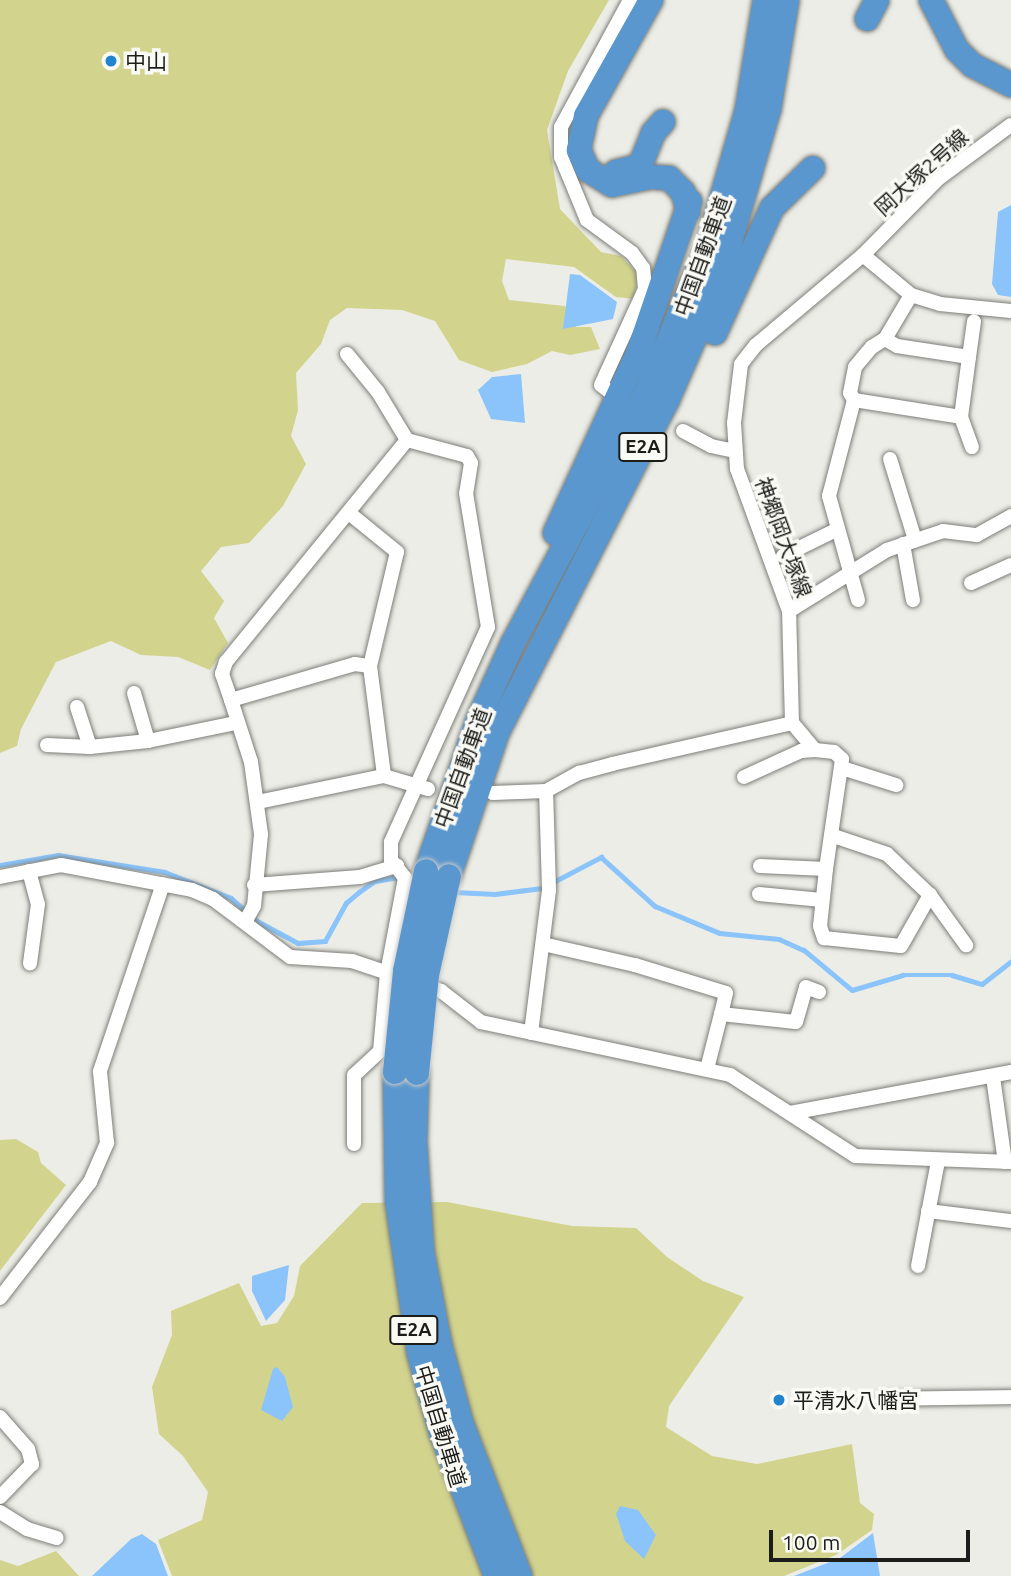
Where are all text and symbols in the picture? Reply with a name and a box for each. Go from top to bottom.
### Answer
place label: 中山 [125,48,167,74]
marker: 中山 [103,53,119,69]
street label: 岡大塚2号線 [869,124,973,220]
street label: 中国自動車道 [669,192,735,320]
road number: E2A [617,432,669,462]
street label: 神郷岡大塚線 [751,473,817,601]
street label: 中国自動車道 [429,704,495,832]
road number: E2A [388,1314,440,1346]
street label: 中国自動車道 [411,1362,471,1490]
place label: 平清水八幡宮 [793,1387,919,1413]
marker: 平清水八幡宮 [771,1392,787,1408]
scale bar [773,1516,974,1560]
text: 100 m [782,1530,840,1554]

